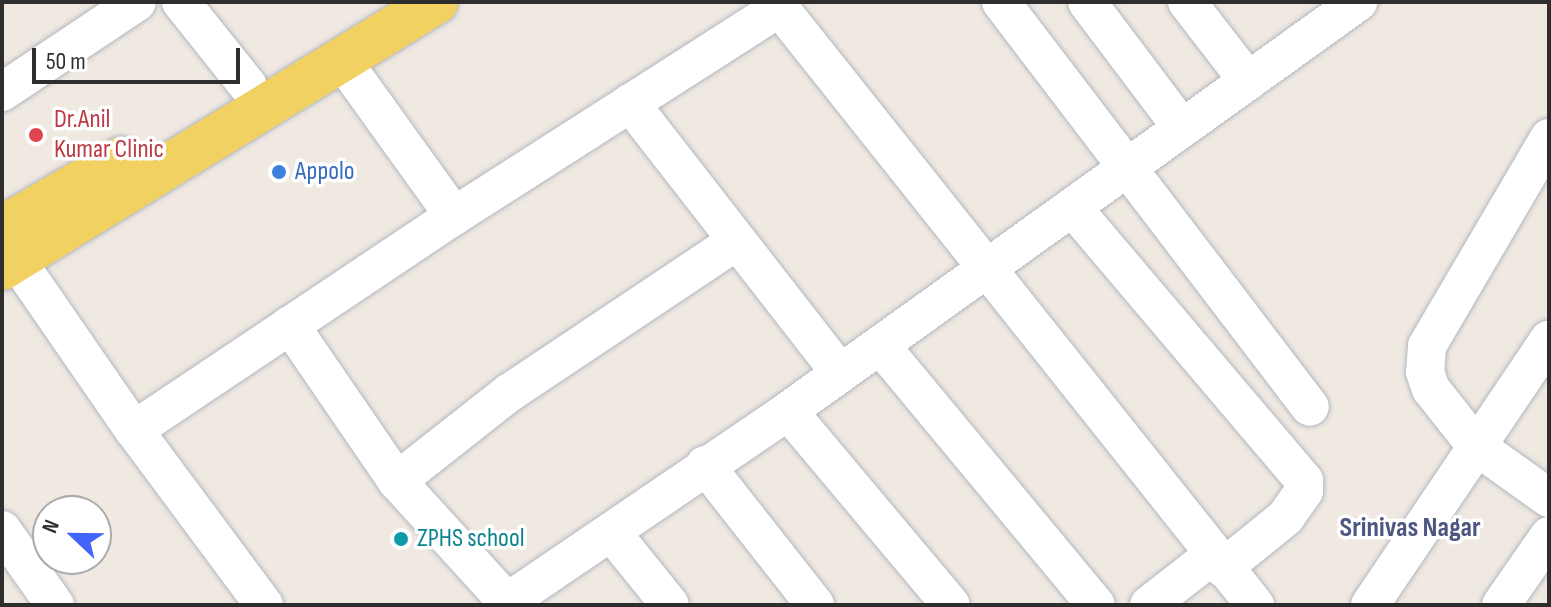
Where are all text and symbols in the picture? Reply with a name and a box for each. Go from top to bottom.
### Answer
scale bar [36,32,244,82]
text: 50 m [46,47,86,76]
place label: Dr.Anil Kumar Clinic [54,104,164,166]
marker: Dr.Anil Kumar Clinic [25,124,47,146]
place label: Appolo [295,156,355,188]
marker: Appolo [270,163,288,181]
north arrow [32,495,112,575]
district label: Srinivas Nagar [1339,511,1481,545]
text: N [36,516,66,537]
place label: ZPHS school [417,523,525,555]
marker: ZPHS school [392,530,410,548]

